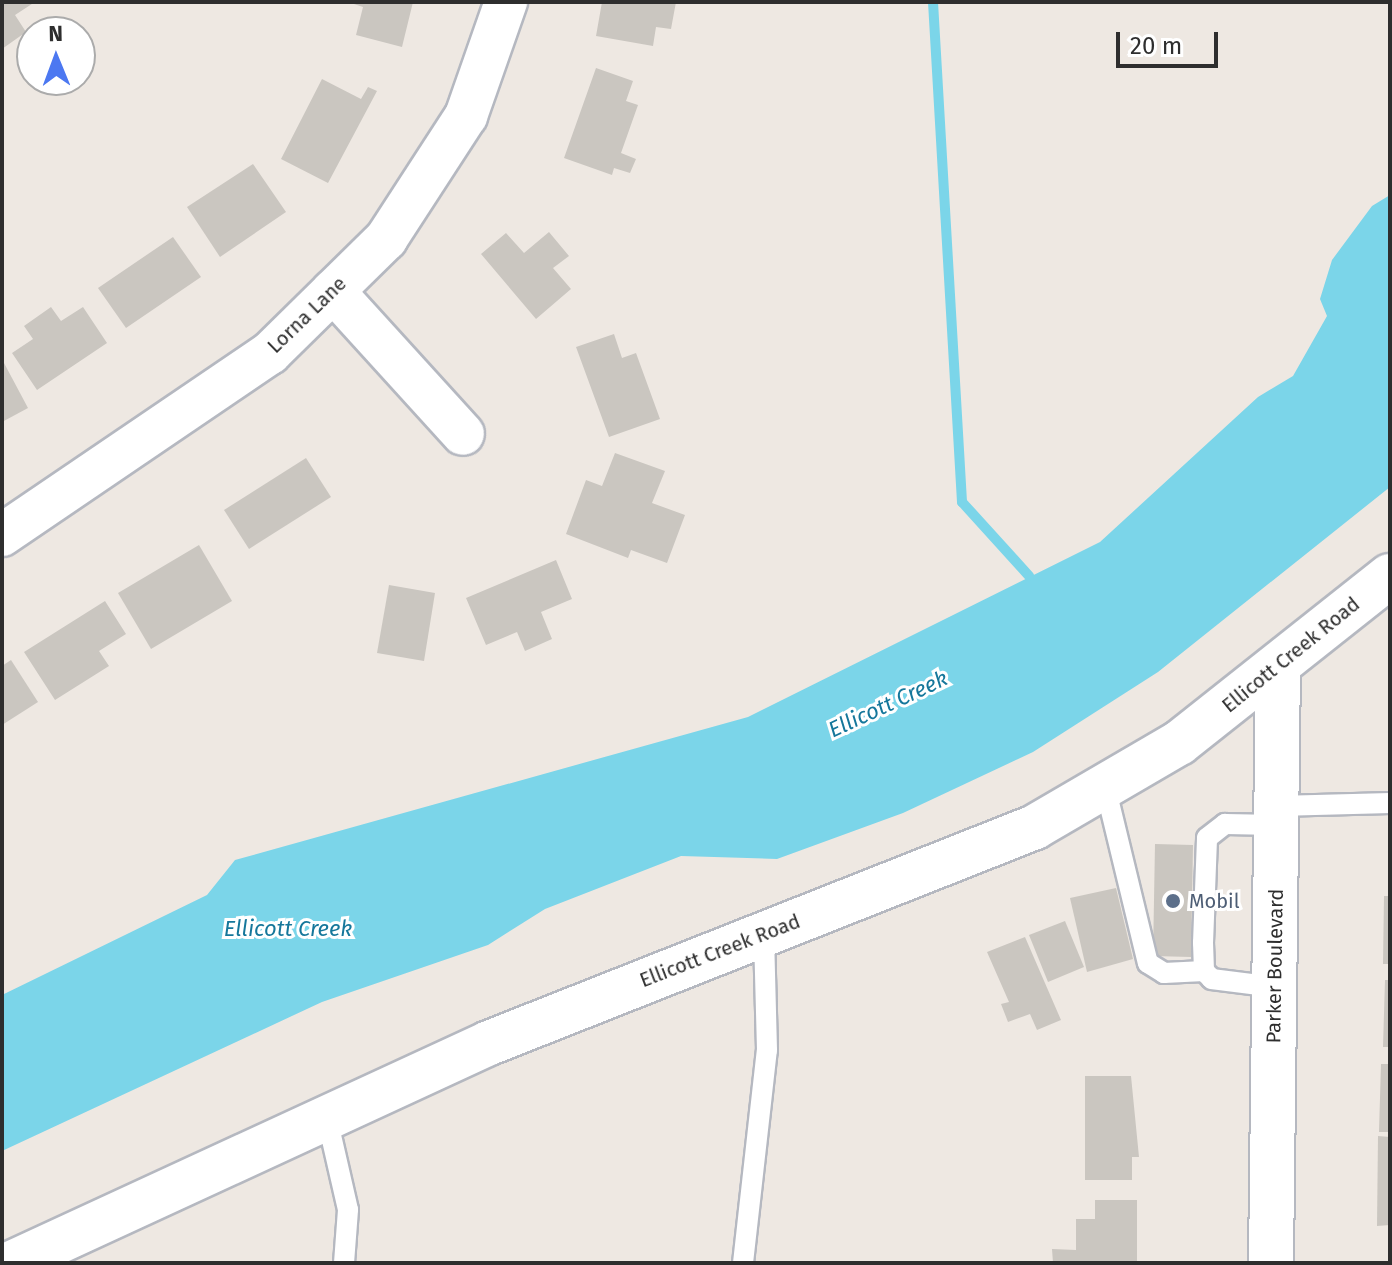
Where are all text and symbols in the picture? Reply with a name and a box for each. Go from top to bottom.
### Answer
north arrow [16,16,96,96]
scale bar [1120,16,1222,66]
text: N [48,20,63,47]
text: 20 m [1130,32,1182,60]
street label: Lorna Lane [263,272,351,358]
street label: Ellicott Creek Road [1217,592,1365,718]
water label: Ellicott Creek [824,665,952,743]
street label: Parker Boulevard [1262,888,1288,1044]
place label: Mobil [1189,889,1240,913]
marker: Mobil [1164,892,1182,910]
street label: Ellicott Creek Road [636,909,804,993]
water label: Ellicott Creek [224,916,352,942]

